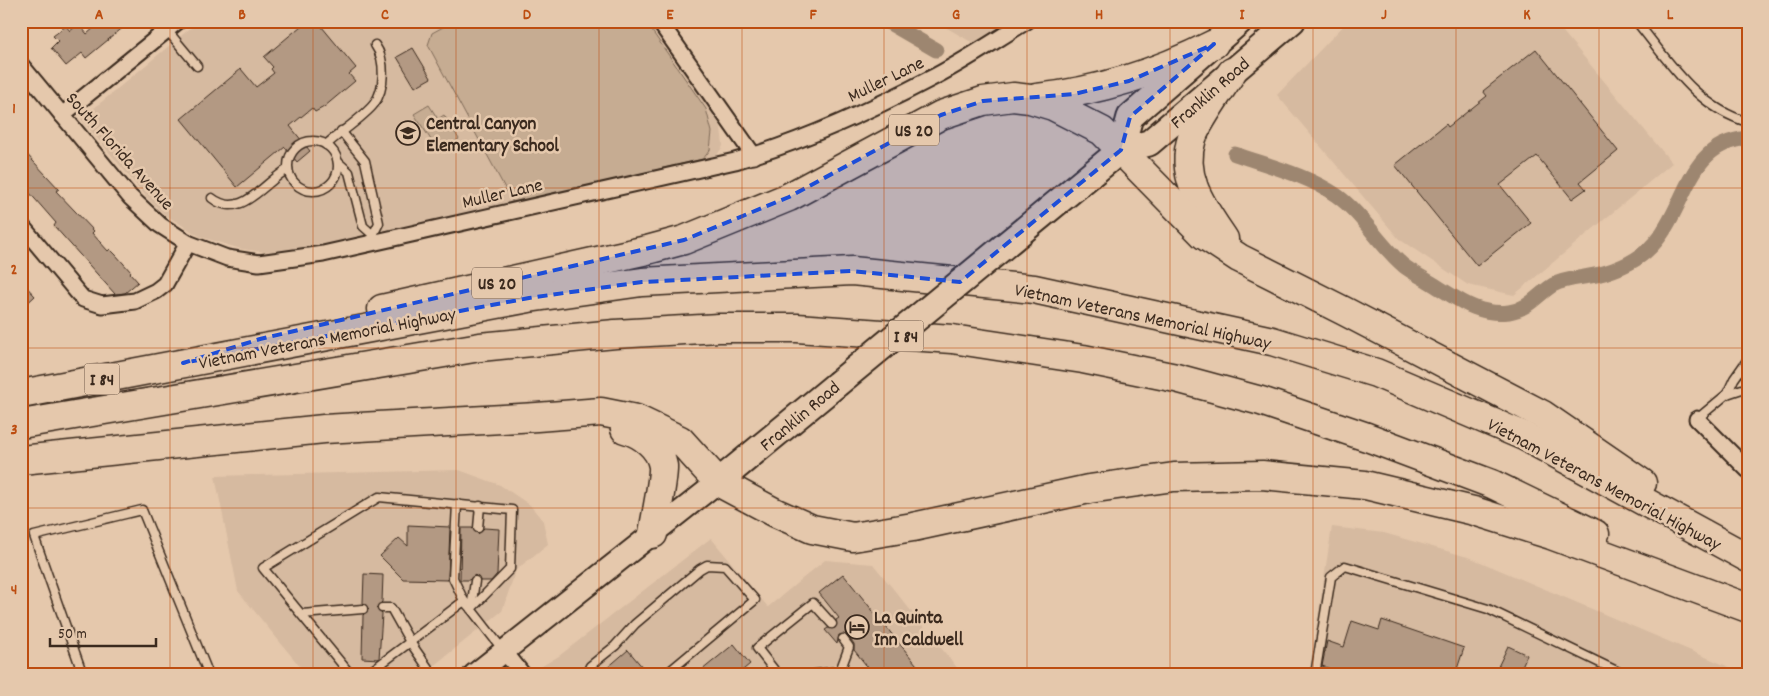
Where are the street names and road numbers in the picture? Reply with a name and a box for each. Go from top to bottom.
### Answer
street label: Muller Lane [844,51,929,111]
street label: Franklin Road [1166,52,1257,137]
street label: South Florida Avenue [58,87,179,218]
road number: US 20 [889,114,939,146]
street label: Muller Lane [460,173,546,218]
road number: US 20 [472,268,522,298]
street label: Vietnam Veterans Memorial Highway [1012,278,1273,359]
street label: Vietnam Veterans Memorial Highway [197,302,459,379]
road number: I 84 [888,321,924,352]
road number: I 84 [84,364,120,394]
street label: Franklin Road [755,376,847,459]
street label: Vietnam Veterans Memorial Highway [1482,413,1725,560]

